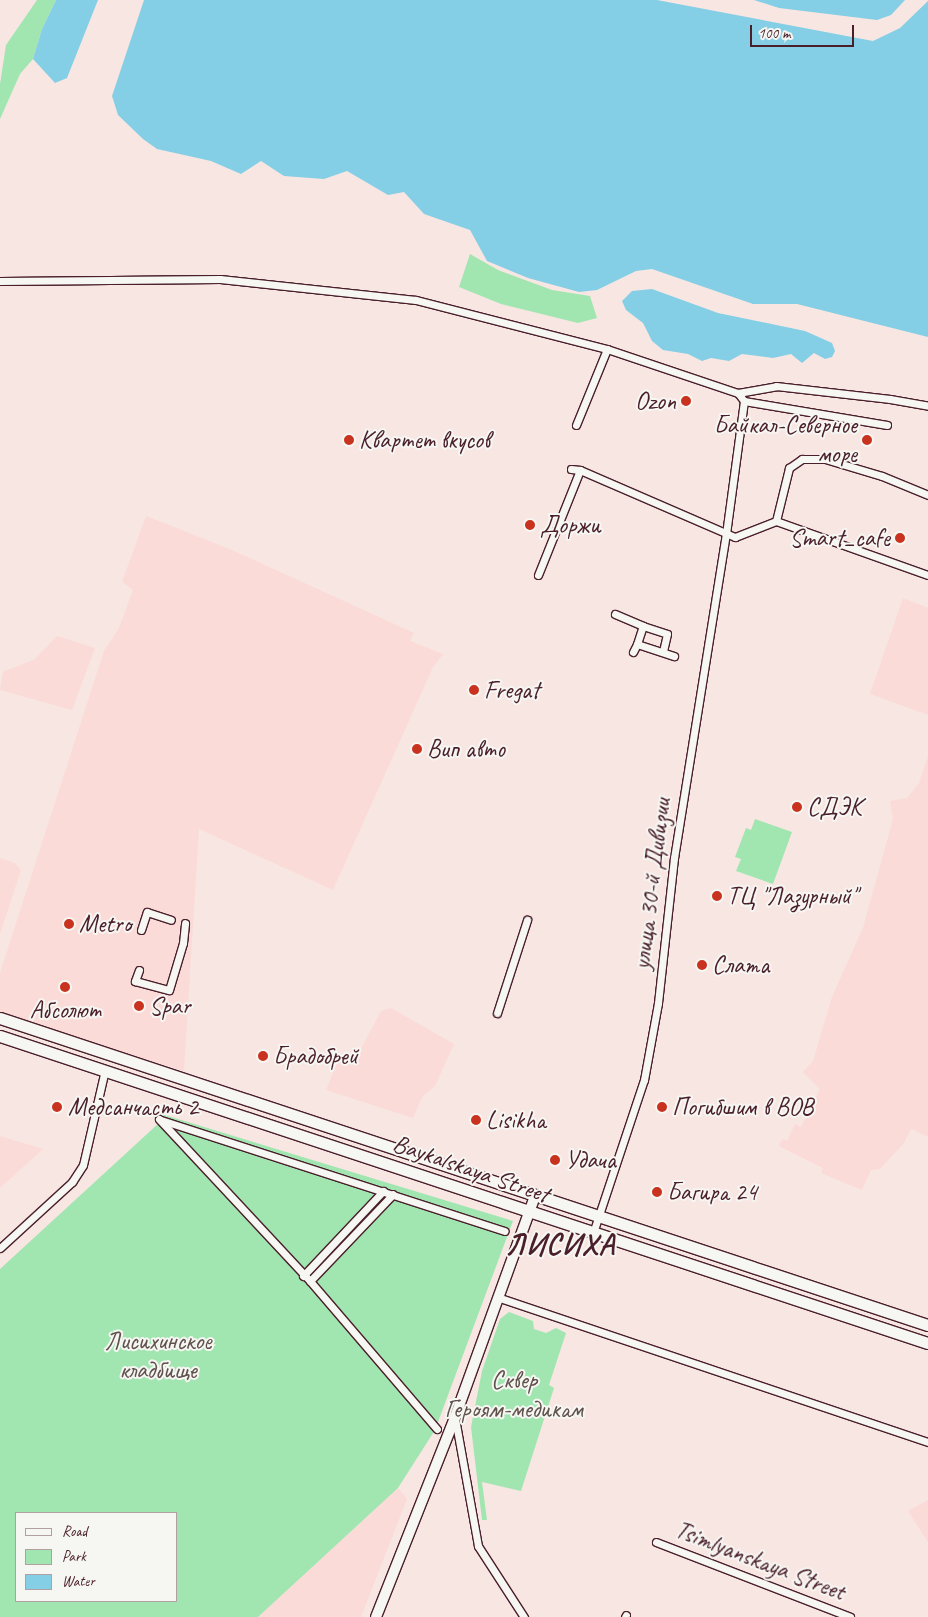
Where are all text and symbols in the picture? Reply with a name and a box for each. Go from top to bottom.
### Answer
scale bar [753,15,857,47]
text: 100 m [758,24,790,43]
place label: Ozon [635,386,676,416]
marker: Ozon [680,395,692,407]
place label: Байкал-Северное море [714,411,857,470]
place label: Квартет вкусов [359,425,491,455]
marker: Квартет вкусов [343,434,355,446]
marker: Байкал-Северное море [861,434,873,446]
place label: Доржи [540,510,600,540]
marker: Доржи [524,519,536,531]
place label: Smart_cafe [789,523,890,553]
marker: Smart_cafe [894,532,906,544]
place label: Fregat [484,675,539,705]
marker: Fregat [468,684,480,696]
place label: Вип авто [427,734,507,764]
marker: Вип авто [411,743,423,755]
place label: СДЭК [807,792,862,822]
street label: улица 30-й Дивизии [627,797,677,971]
marker: СДЭК [791,801,803,813]
place label: ТЦ "Лазурный" [727,881,857,911]
marker: ТЦ "Лазурный" [711,890,723,902]
place label: Мetro [79,909,131,939]
marker: Мetro [63,918,75,930]
place label: Слата [712,950,769,980]
marker: Слата [696,959,708,971]
marker: Абсолют [59,981,71,993]
place label: Spar [149,991,191,1021]
place label: Абсолют [30,995,100,1025]
marker: Spar [133,1000,145,1012]
place label: Брадобрей [273,1041,358,1071]
marker: Брадобрей [257,1050,269,1062]
place label: Медсанчасть 2 [68,1092,198,1122]
place label: Погибшим в ВОВ [672,1092,813,1122]
marker: Медсанчасть 2 [50,1100,64,1114]
marker: Погибшим в ВОВ [656,1101,668,1113]
place label: Lisikha [486,1105,545,1135]
marker: Lisikha [470,1114,482,1126]
street label: Baykalskaya Street [389,1128,553,1210]
place label: Удача [565,1145,616,1175]
marker: Удача [549,1154,561,1166]
place label: Багира 24 [667,1177,757,1207]
marker: Багира 24 [651,1186,663,1198]
district label: ЛИСИХА [502,1226,618,1262]
park label: Лисихинское кладбище [105,1327,211,1386]
park label: Сквер Героям-медикам [445,1366,583,1425]
legend [15,1512,178,1602]
street label: Tsimlyanskaya Street [671,1515,849,1607]
text: Road [62,1522,87,1541]
text: Park [62,1547,86,1566]
text: Water [62,1572,95,1591]

